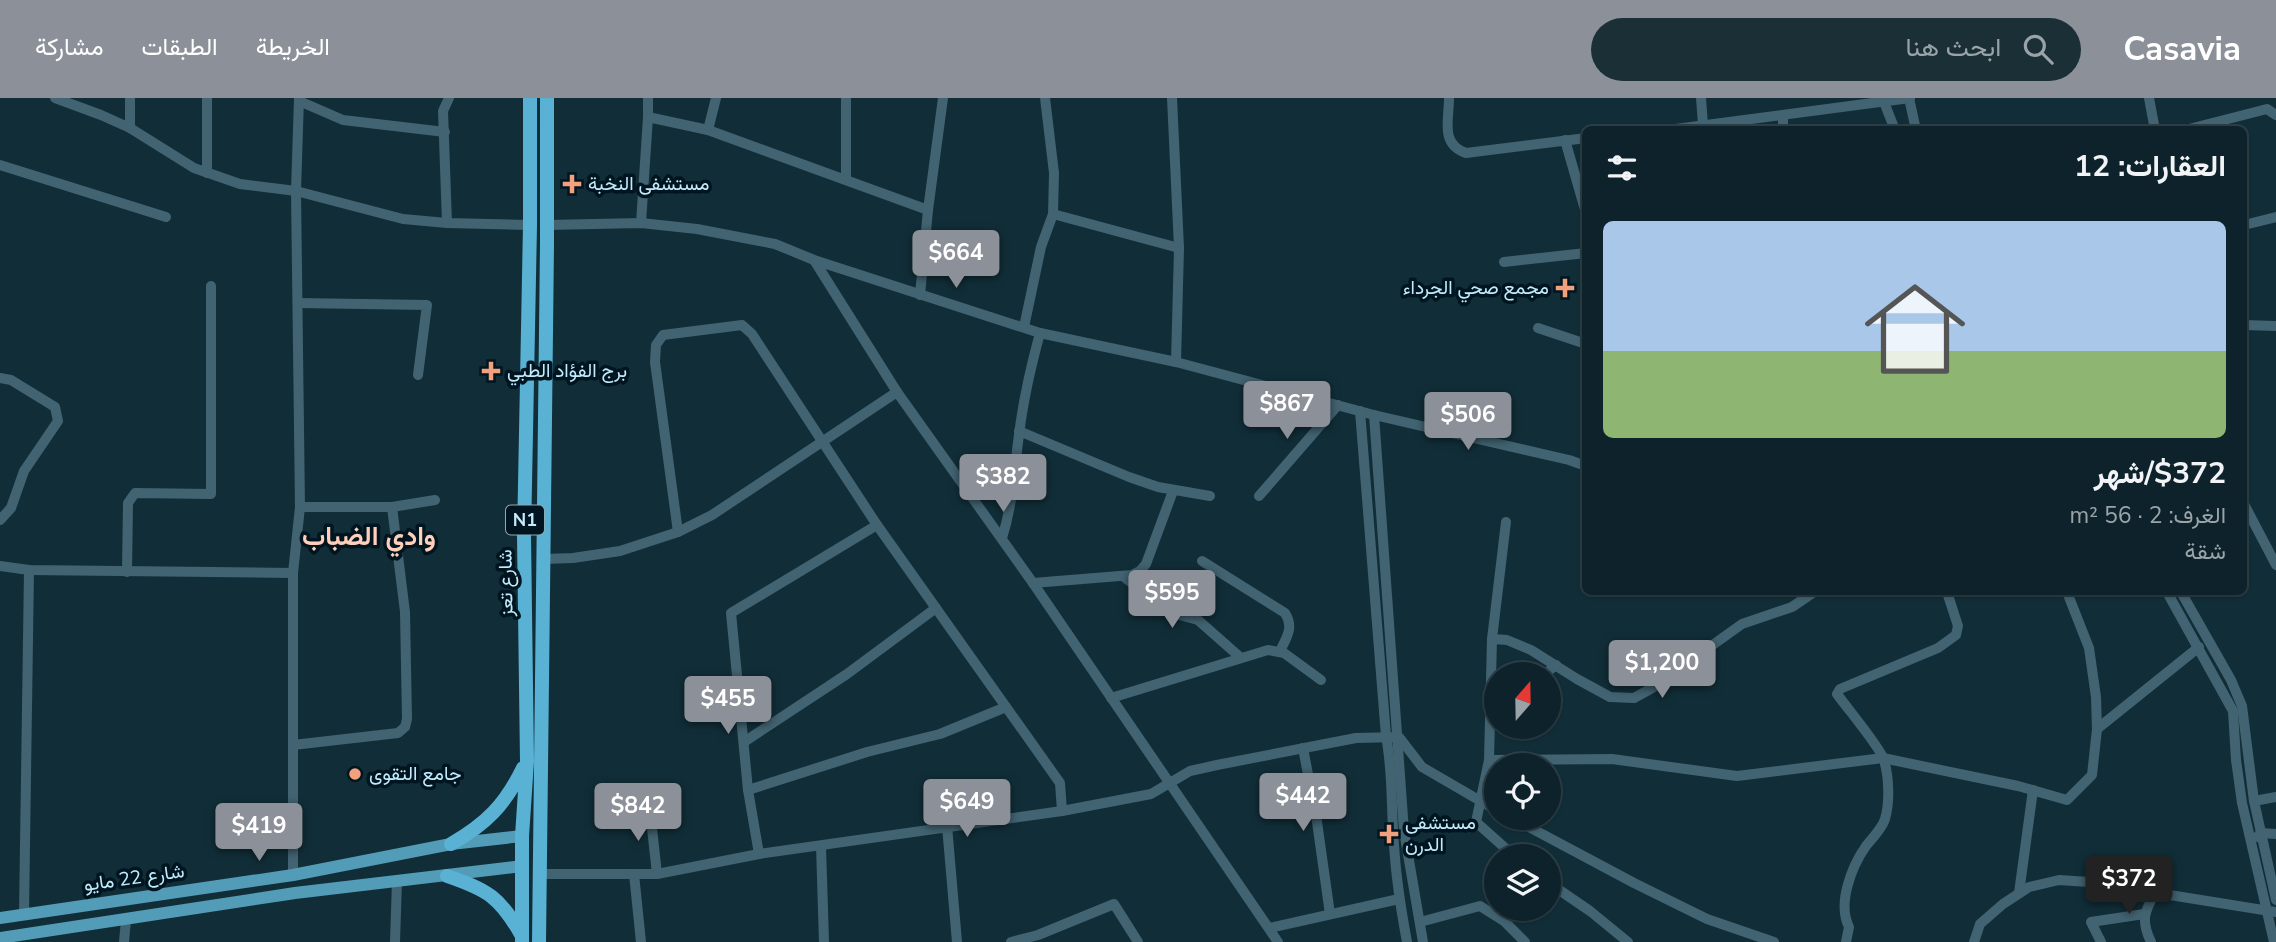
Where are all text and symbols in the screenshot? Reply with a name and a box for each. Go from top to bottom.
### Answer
search box [1591,18,2081,81]
text: Casavia [2123,27,2241,72]
text: ابحث هنا [1905,30,2001,65]
icon: search [2019,30,2057,68]
text: مشاركة [35,31,103,63]
text: الطبقات [141,31,218,63]
text: الخريطة [256,31,330,63]
text: العقارات: 12 [2074,146,2226,187]
icon: filters [1603,149,1641,187]
place label: مستشفى النخبة [588,171,709,197]
marker: مستشفى النخبة [562,174,582,194]
pin: $664 [915,230,997,290]
text: $664 [928,237,984,268]
icon: home [1852,266,1978,392]
place label: مجمع صحي الجرداء [1403,275,1549,303]
marker: مجمع صحي الجرداء [1555,278,1575,298]
place label: برج الفؤاد الطبي [507,358,627,386]
marker: برج الفؤاد الطبي [481,361,501,381]
pin: $867 [1246,382,1328,441]
text: $867 [1259,388,1315,419]
pin: $506 [1427,392,1509,452]
text: $506 [1440,399,1496,430]
text: $372/شهر [2094,453,2226,494]
pin: $382 [962,454,1044,514]
text: $382 [975,461,1031,492]
text: الغرف: 2 · 56 m² [2070,500,2226,531]
road number: N1 [506,506,544,534]
district label: وادي الضباب [302,519,436,558]
text: شقة [2184,536,2226,567]
street label: شارع تعز [492,549,520,618]
pin: $595 [1131,570,1213,630]
text: $595 [1144,577,1200,608]
pin: $1,200 [1605,640,1719,700]
text: $1,200 [1625,647,1699,678]
north arrow [1484,662,1561,738]
map controls [1484,662,1561,921]
pin: $455 [687,676,769,736]
text: $455 [700,683,756,714]
button: locate [1484,753,1561,830]
place label: جامع التقوى [369,761,462,787]
marker: جامع التقوى [347,766,363,782]
pin: $442 [1262,774,1344,833]
pin: $649 [926,780,1008,839]
text: $442 [1275,780,1331,811]
pin: $842 [597,784,679,843]
text: $649 [939,786,995,817]
text: $842 [610,790,666,821]
pin: $419 [218,804,300,863]
text: $419 [231,810,287,841]
place label: مستشفى الدرن [1405,810,1476,858]
marker: مستشفى الدرن [1379,824,1399,844]
button: layers [1484,844,1561,921]
pin: $372 [2088,856,2170,916]
street label: شارع 22 مايو [82,858,186,898]
text: $372 [2101,863,2157,894]

